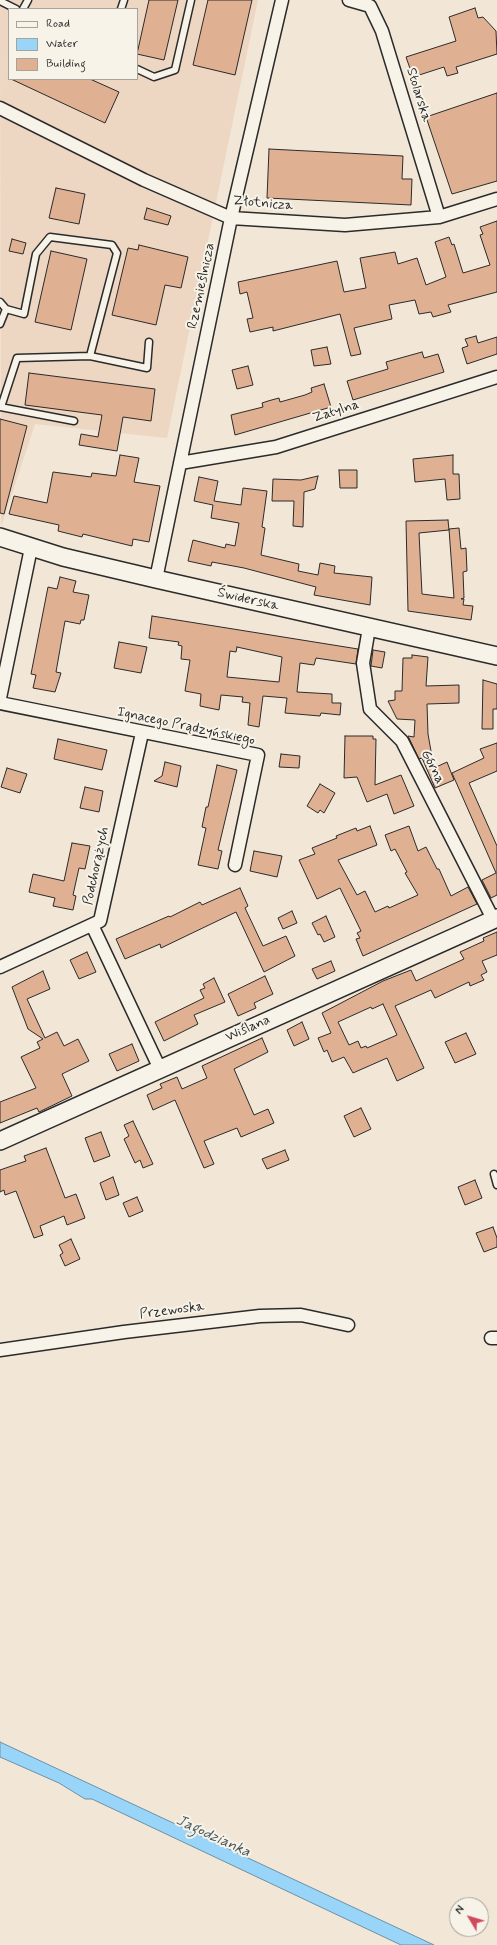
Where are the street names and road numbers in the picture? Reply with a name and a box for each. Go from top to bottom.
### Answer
street label: Stolarska [402,66,434,124]
street label: Złotnicza [232,193,294,215]
street label: Rzemieślnicza [185,241,219,331]
street label: Zatylna [311,397,361,427]
street label: Świderska [215,585,281,615]
street label: Ignacego Prądzyńskiego [116,704,256,750]
street label: Górna [416,747,448,787]
street label: Podchorążych [81,825,113,907]
street label: Wiślana [223,1012,273,1046]
street label: Przewoska [139,1299,205,1323]

